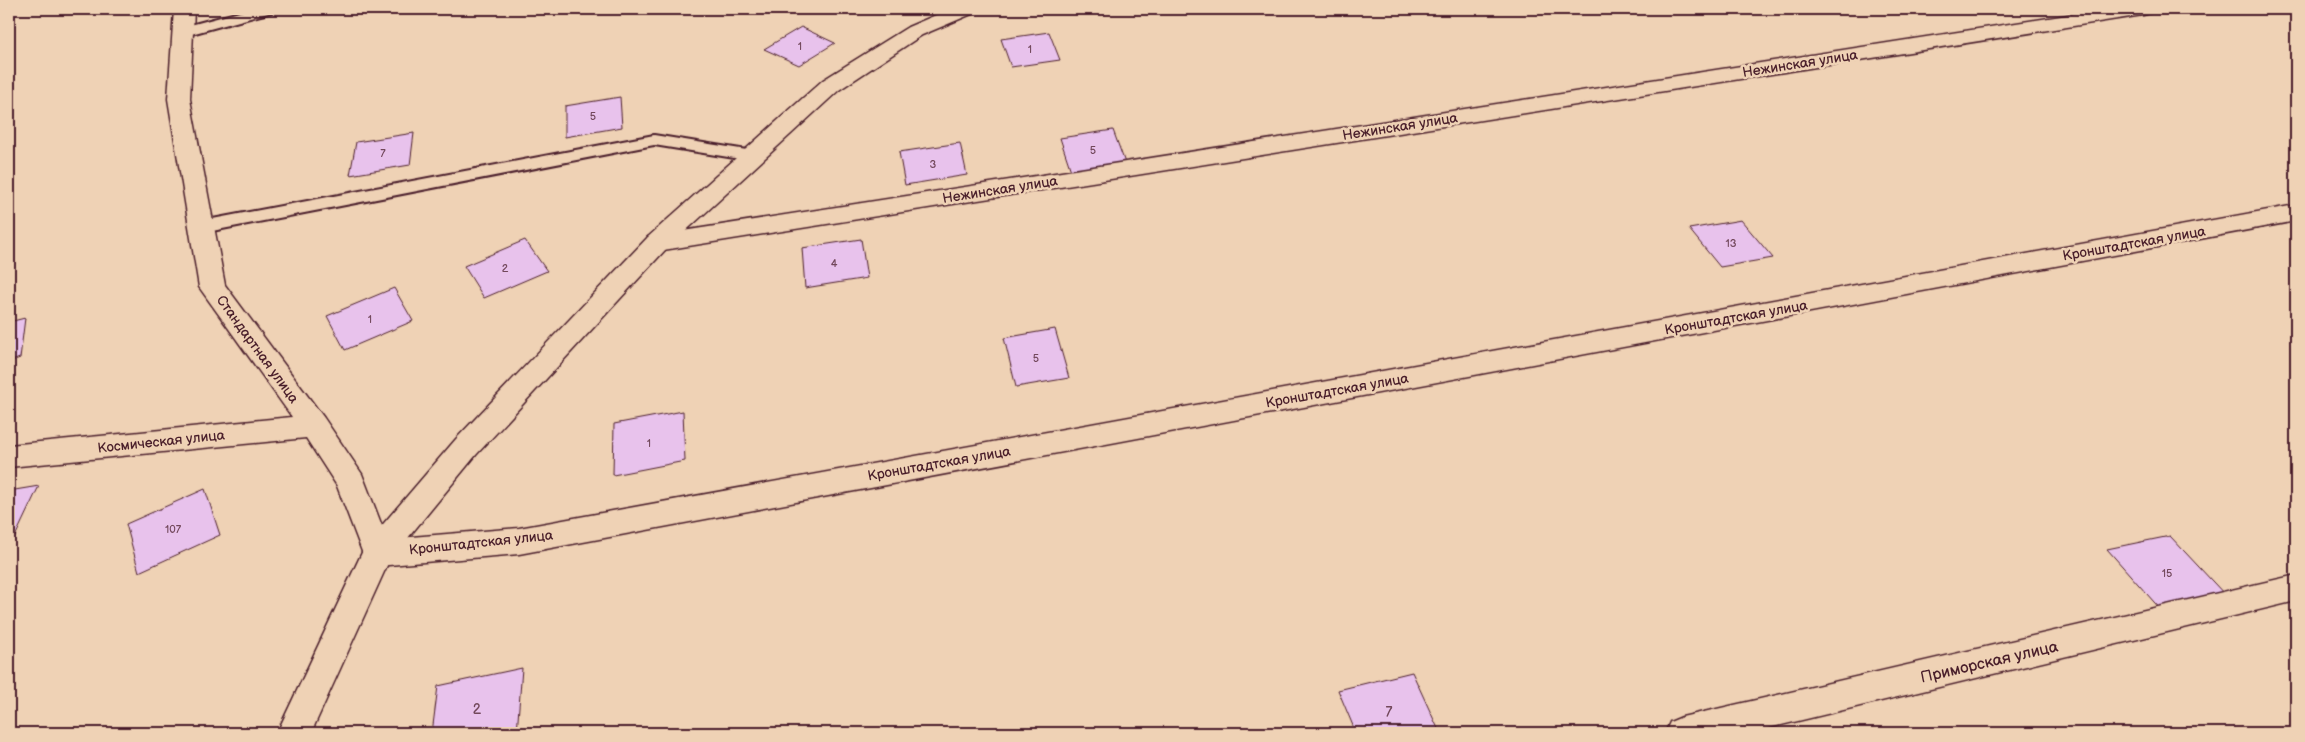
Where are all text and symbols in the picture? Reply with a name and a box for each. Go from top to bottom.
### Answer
house number: 1 [798,40,802,53]
house number: 1 [1028,43,1032,56]
street label: Нежинская улица [1741,46,1860,81]
street label: Нежинская улица [1341,109,1460,144]
house number: 5 [590,110,596,123]
house number: 5 [1090,144,1096,157]
house number: 7 [380,147,386,160]
house number: 3 [930,158,937,171]
street label: Нежинская улица [941,172,1060,207]
street label: Кронштадтская улица [2061,222,2208,264]
house number: 13 [1725,237,1737,250]
house number: 4 [831,257,838,270]
house number: 2 [502,262,509,275]
street label: Стандартная улица [213,292,303,407]
street label: Кронштадтская улица [1663,296,1810,338]
house number: 1 [368,313,372,326]
house number: 5 [1033,352,1039,365]
street label: Кронштадтская улица [1264,369,1411,411]
street label: Космическая улица [97,426,226,457]
house number: 1 [647,437,651,450]
street label: Кронштадтская улица [866,442,1013,484]
house number: 107 [165,523,182,536]
street label: Кронштадтская улица [408,526,555,559]
house number: 15 [2162,567,2172,580]
street label: Приморская улица [1919,637,2061,688]
house number: 2 [473,701,482,718]
house number: 7 [1386,704,1393,721]

